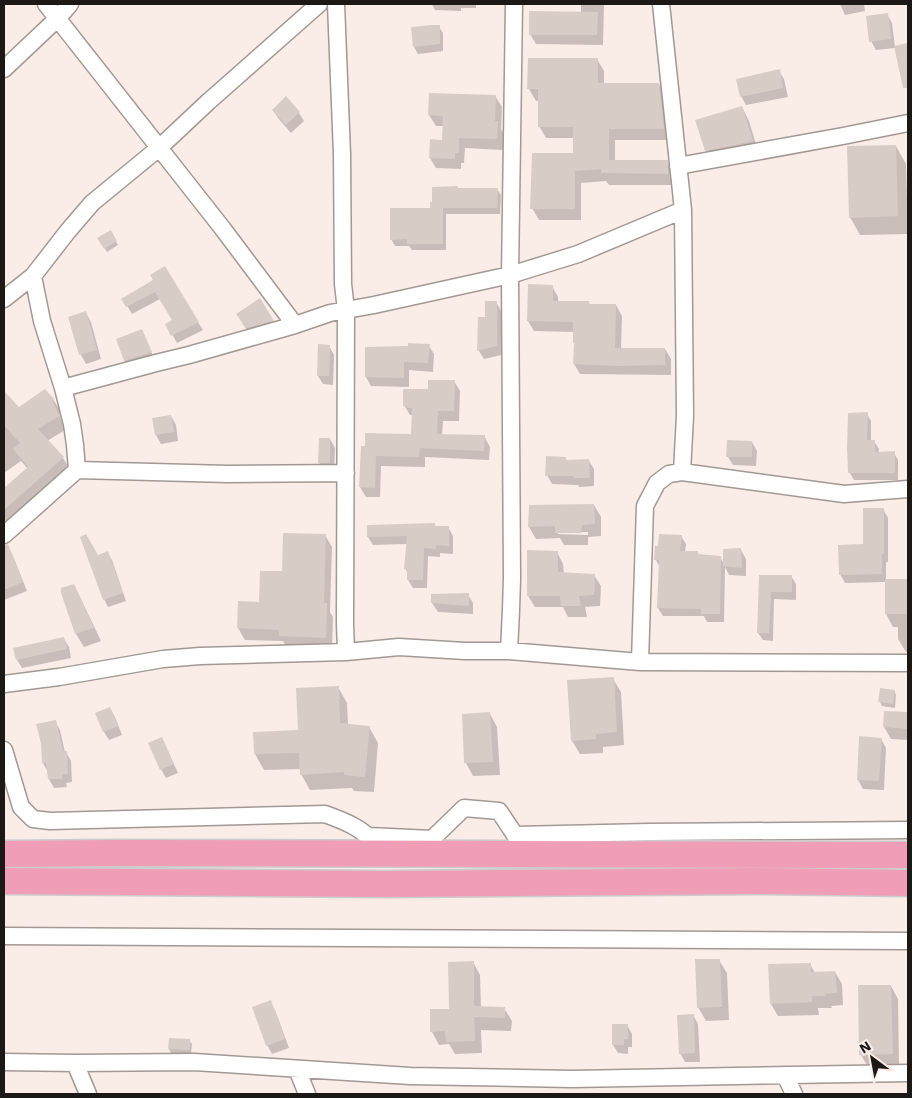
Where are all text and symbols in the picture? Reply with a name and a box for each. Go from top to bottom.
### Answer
north arrow [847,1033,897,1083]
text: N [856,1037,874,1057]

